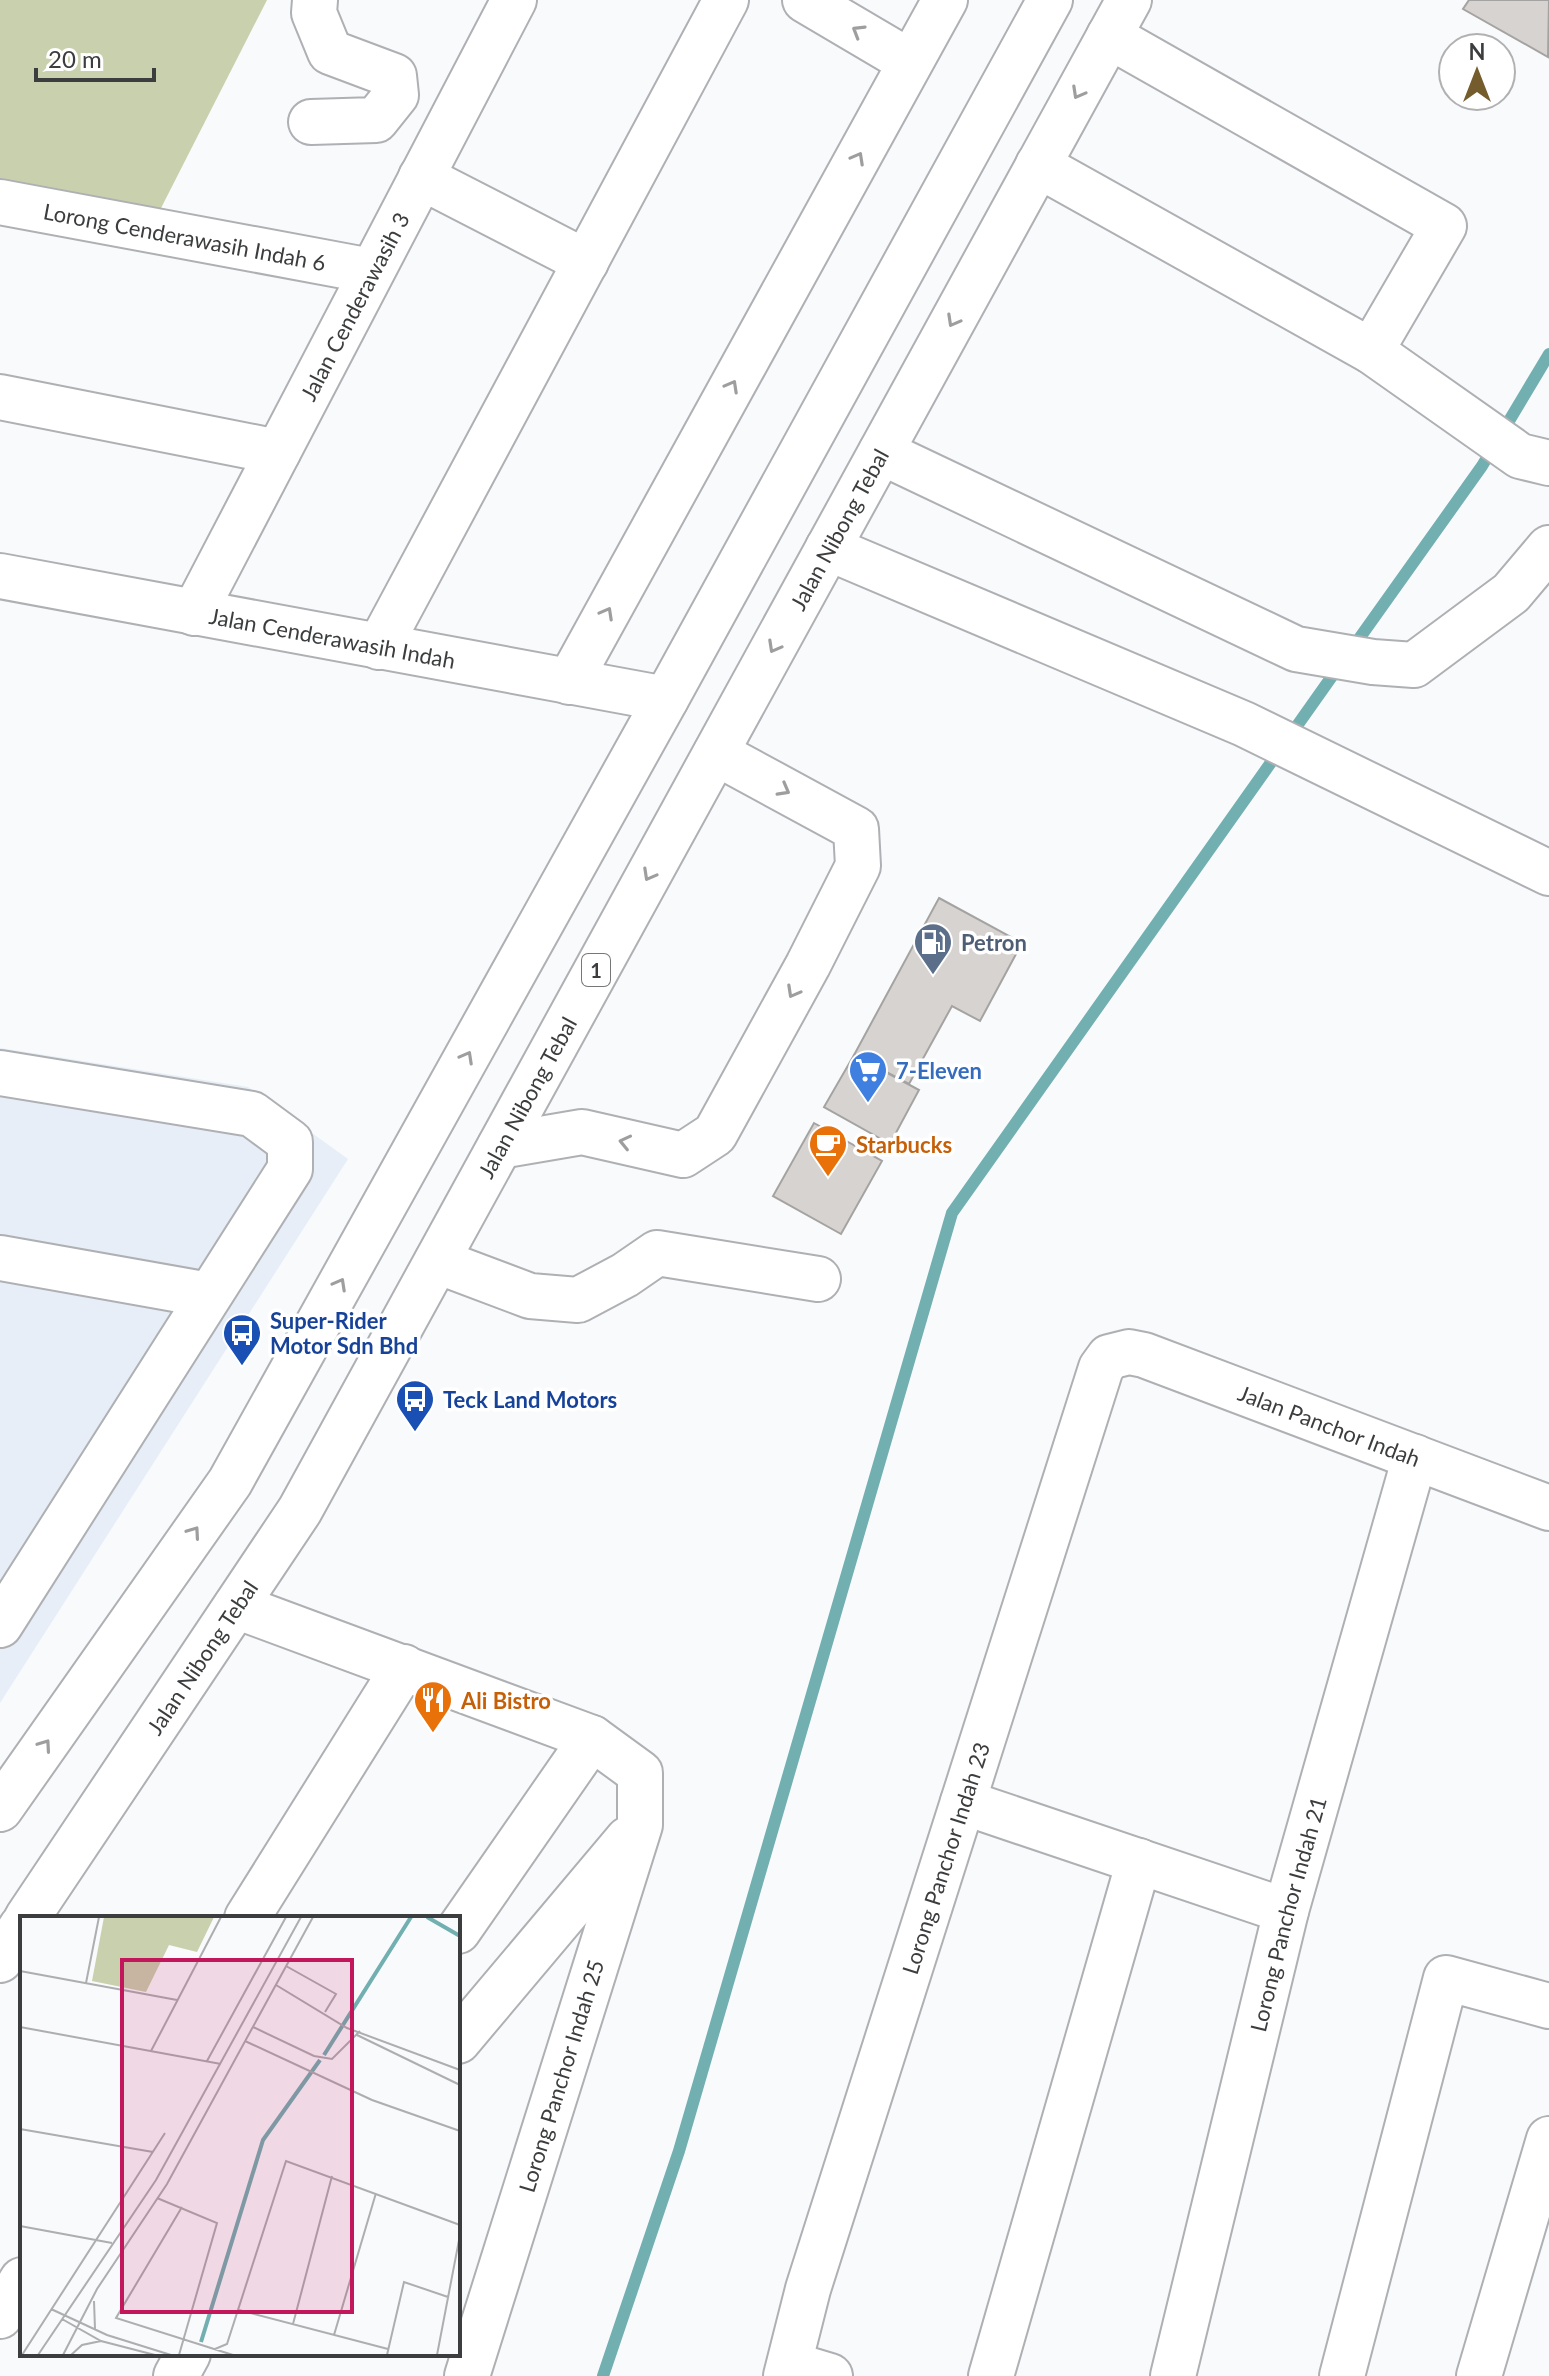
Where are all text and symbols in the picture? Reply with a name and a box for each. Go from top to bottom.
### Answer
one-way arrow [852,25,867,41]
scale bar [36,32,154,82]
north arrow [1437,32,1517,112]
text: N [1469,38,1485,65]
text: 20 m [48,44,102,73]
one-way arrow [1072,85,1087,99]
one-way arrow [848,152,864,167]
street label: Lorong Cenderawasih Indah 6 [42,197,328,276]
street label: Jalan Cenderawasih 3 [294,208,414,405]
one-way arrow [947,312,963,327]
one-way arrow [722,380,738,394]
street label: Jalan Nibong Tebal [783,444,894,614]
street label: Jalan Cenderawasih Indah [207,601,458,673]
one-way arrow [597,607,612,622]
one-way arrow [768,638,784,653]
one-way arrow [776,780,790,796]
one-way arrow [643,867,658,881]
fuel station icon: Petron [912,921,954,976]
place label: Petron [961,929,1027,956]
road number: 1 [582,954,610,986]
one-way arrow [787,983,803,997]
street label: Jalan Nibong Tebal [472,1012,582,1182]
supermarket icon: 7-Eleven [847,1049,889,1104]
one-way arrow [457,1051,472,1065]
place label: 7-Eleven [896,1057,982,1084]
cafe icon: Starbucks [807,1123,849,1178]
place label: Starbucks [856,1131,952,1158]
one-way arrow [619,1134,633,1151]
one-way arrow [330,1278,346,1293]
place label: Super-Rider Motor Sdn Bhd [270,1307,418,1359]
bus stop icon: Super-Rider Motor Sdn Bhd [221,1312,263,1367]
bus stop icon: Teck Land Motors [394,1378,436,1433]
street label: Jalan Panchor Indah [1235,1378,1424,1472]
place label: Teck Land Motors [443,1386,617,1413]
one-way arrow [185,1527,199,1541]
street label: Jalan Nibong Tebal [140,1575,263,1739]
restaurant icon: Ali Bistro [412,1679,454,1734]
place label: Ali Bistro [460,1687,551,1714]
one-way arrow [35,1739,50,1753]
street label: Lorong Panchor Indah 23 [896,1739,995,1977]
street label: Lorong Panchor Indah 21 [1244,1793,1331,2034]
inset map [20,1916,460,2356]
street label: Lorong Panchor Indah 25 [513,1956,609,2196]

